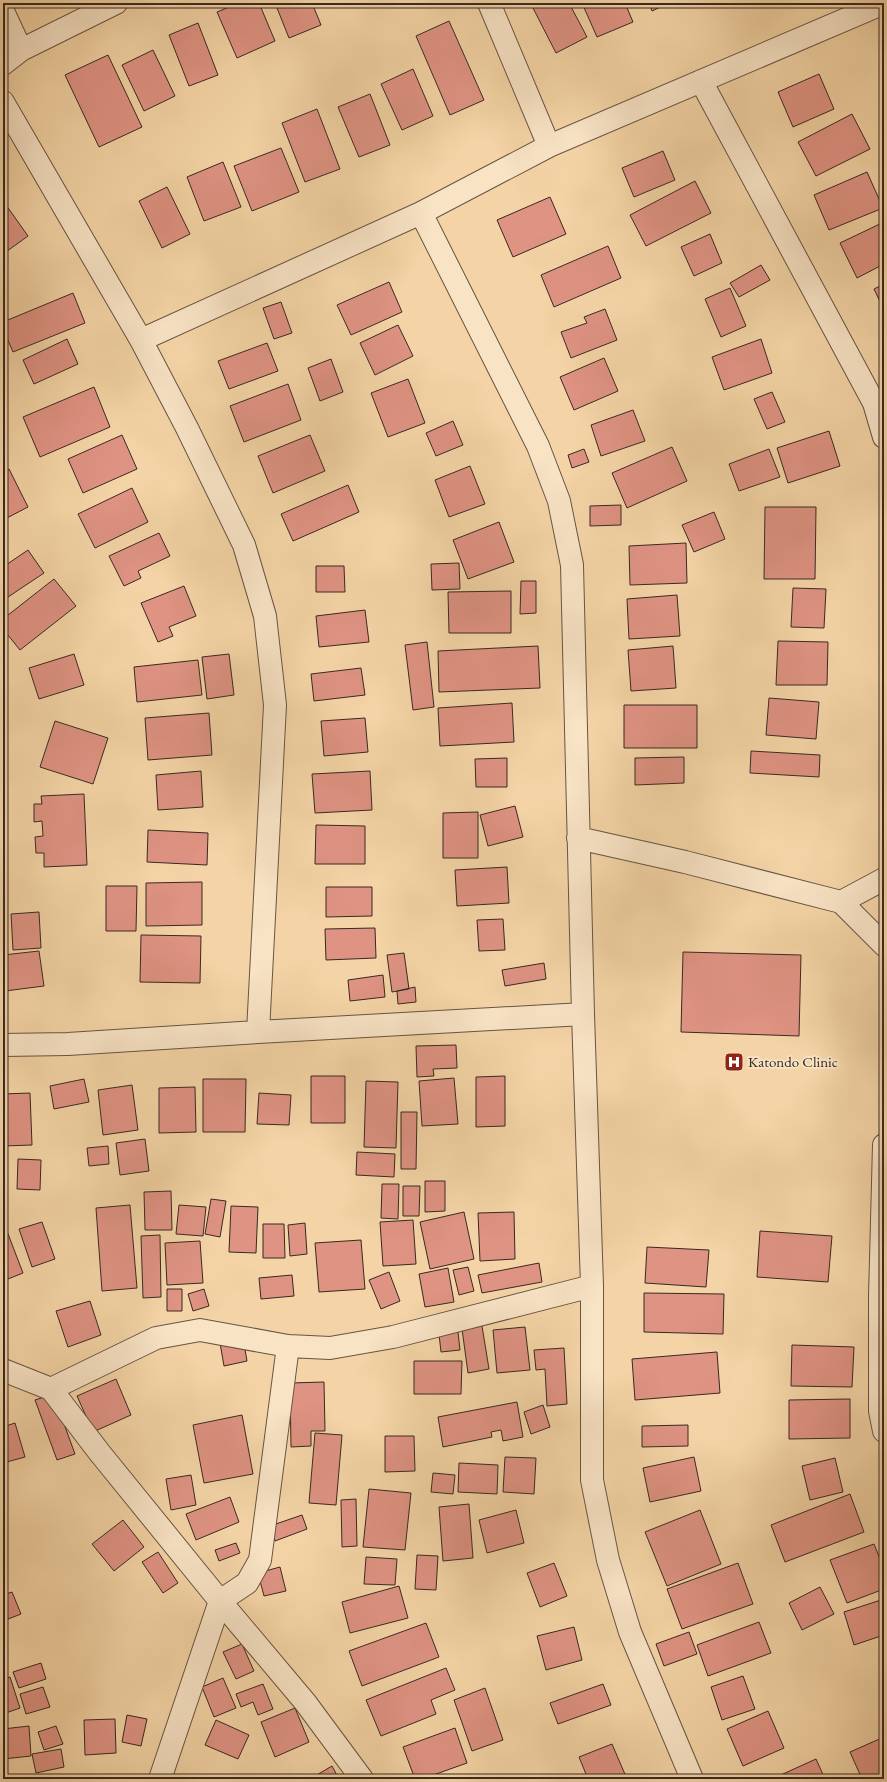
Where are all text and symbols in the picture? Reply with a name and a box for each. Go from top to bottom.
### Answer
hospital icon: Katondo Clinic [723,1051,745,1073]
place label: Katondo Clinic [748,1052,838,1071]

